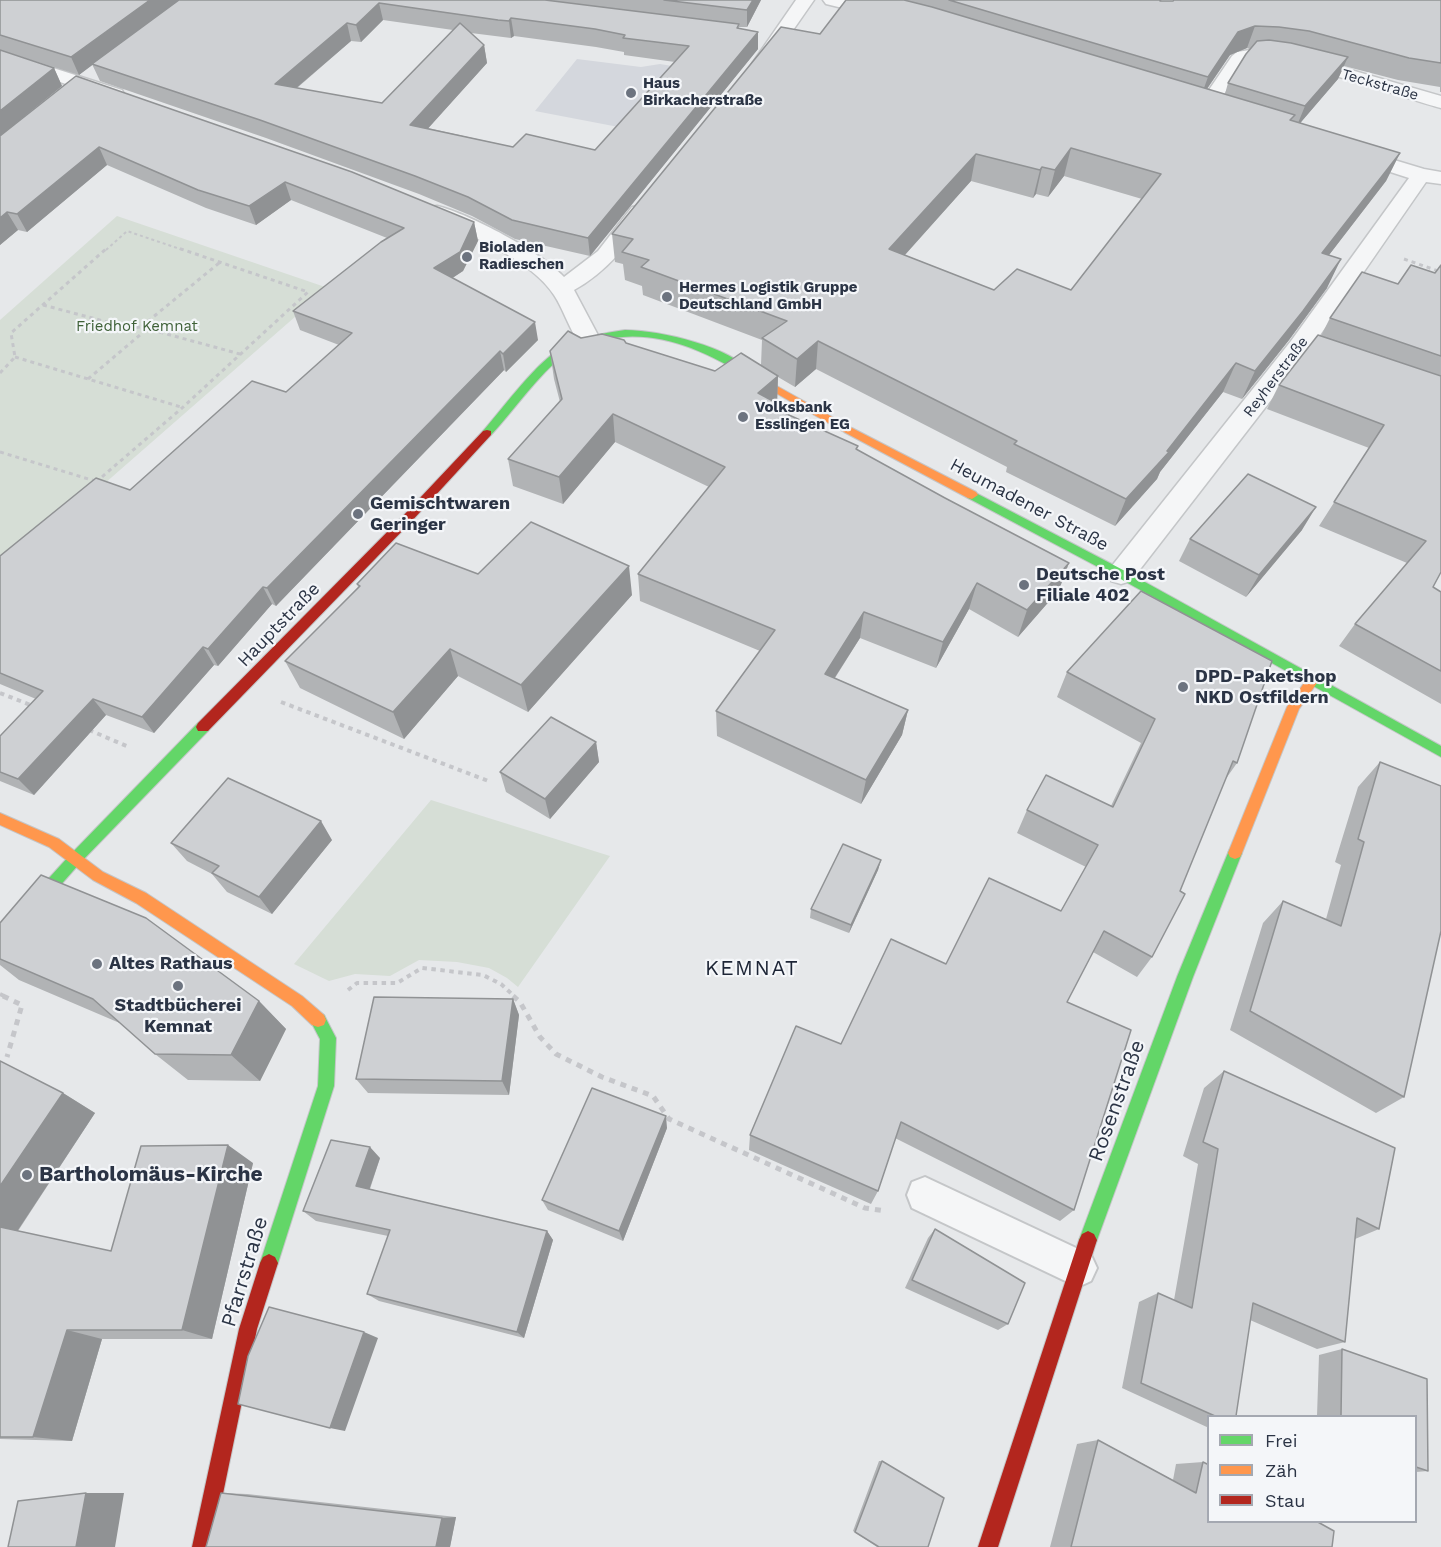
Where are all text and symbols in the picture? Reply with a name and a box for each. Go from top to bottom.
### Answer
street label: Teckstraße [1339,65,1421,105]
place label: Haus Birkacherstraße [643,75,763,110]
marker: Haus Birkacherstraße [624,86,638,100]
place label: Bioladen Radieschen [479,239,564,274]
marker: Bioladen Radieschen [460,250,474,264]
place label: Hermes Logistik Gruppe Deutschland GmbH [679,279,858,314]
marker: Hermes Logistik Gruppe Deutschland GmbH [660,290,674,304]
park label: Friedhof Kemnat [76,318,198,336]
street label: Reyherstraße [1240,333,1312,421]
place label: Volksbank Esslingen EG [755,399,850,434]
marker: Volksbank Esslingen EG [736,410,750,424]
street label: Heumadener Straße [946,454,1112,556]
place label: Gemischtwaren Geringer [370,493,510,536]
marker: Gemischtwaren Geringer [351,507,365,521]
place label: Deutsche Post Filiale 402 [1036,564,1165,606]
street label: Hauptstraße [233,578,325,672]
marker: Deutsche Post Filiale 402 [1017,578,1031,592]
place label: DPD-Paketshop NKD Ostfildern [1195,666,1337,708]
marker: DPD-Paketshop NKD Ostfildern [1176,680,1190,694]
place label: Altes Rathaus [109,953,233,975]
district label: KEMNAT [705,956,799,982]
marker: Altes Rathaus [90,957,104,971]
marker: Stadtbücherei Kemnat [171,979,185,993]
place label: Stadtbücherei Kemnat [115,995,241,1038]
street label: Rosenstraße [1083,1037,1151,1165]
place label: Bartholomäus-Kirche [39,1162,263,1188]
marker: Bartholomäus-Kirche [20,1168,34,1182]
street label: Pfarrstraße [216,1214,274,1330]
legend [1207,1415,1417,1523]
text: Frei [1265,1430,1297,1451]
text: Zäh [1265,1460,1298,1481]
text: Stau [1265,1490,1305,1511]

